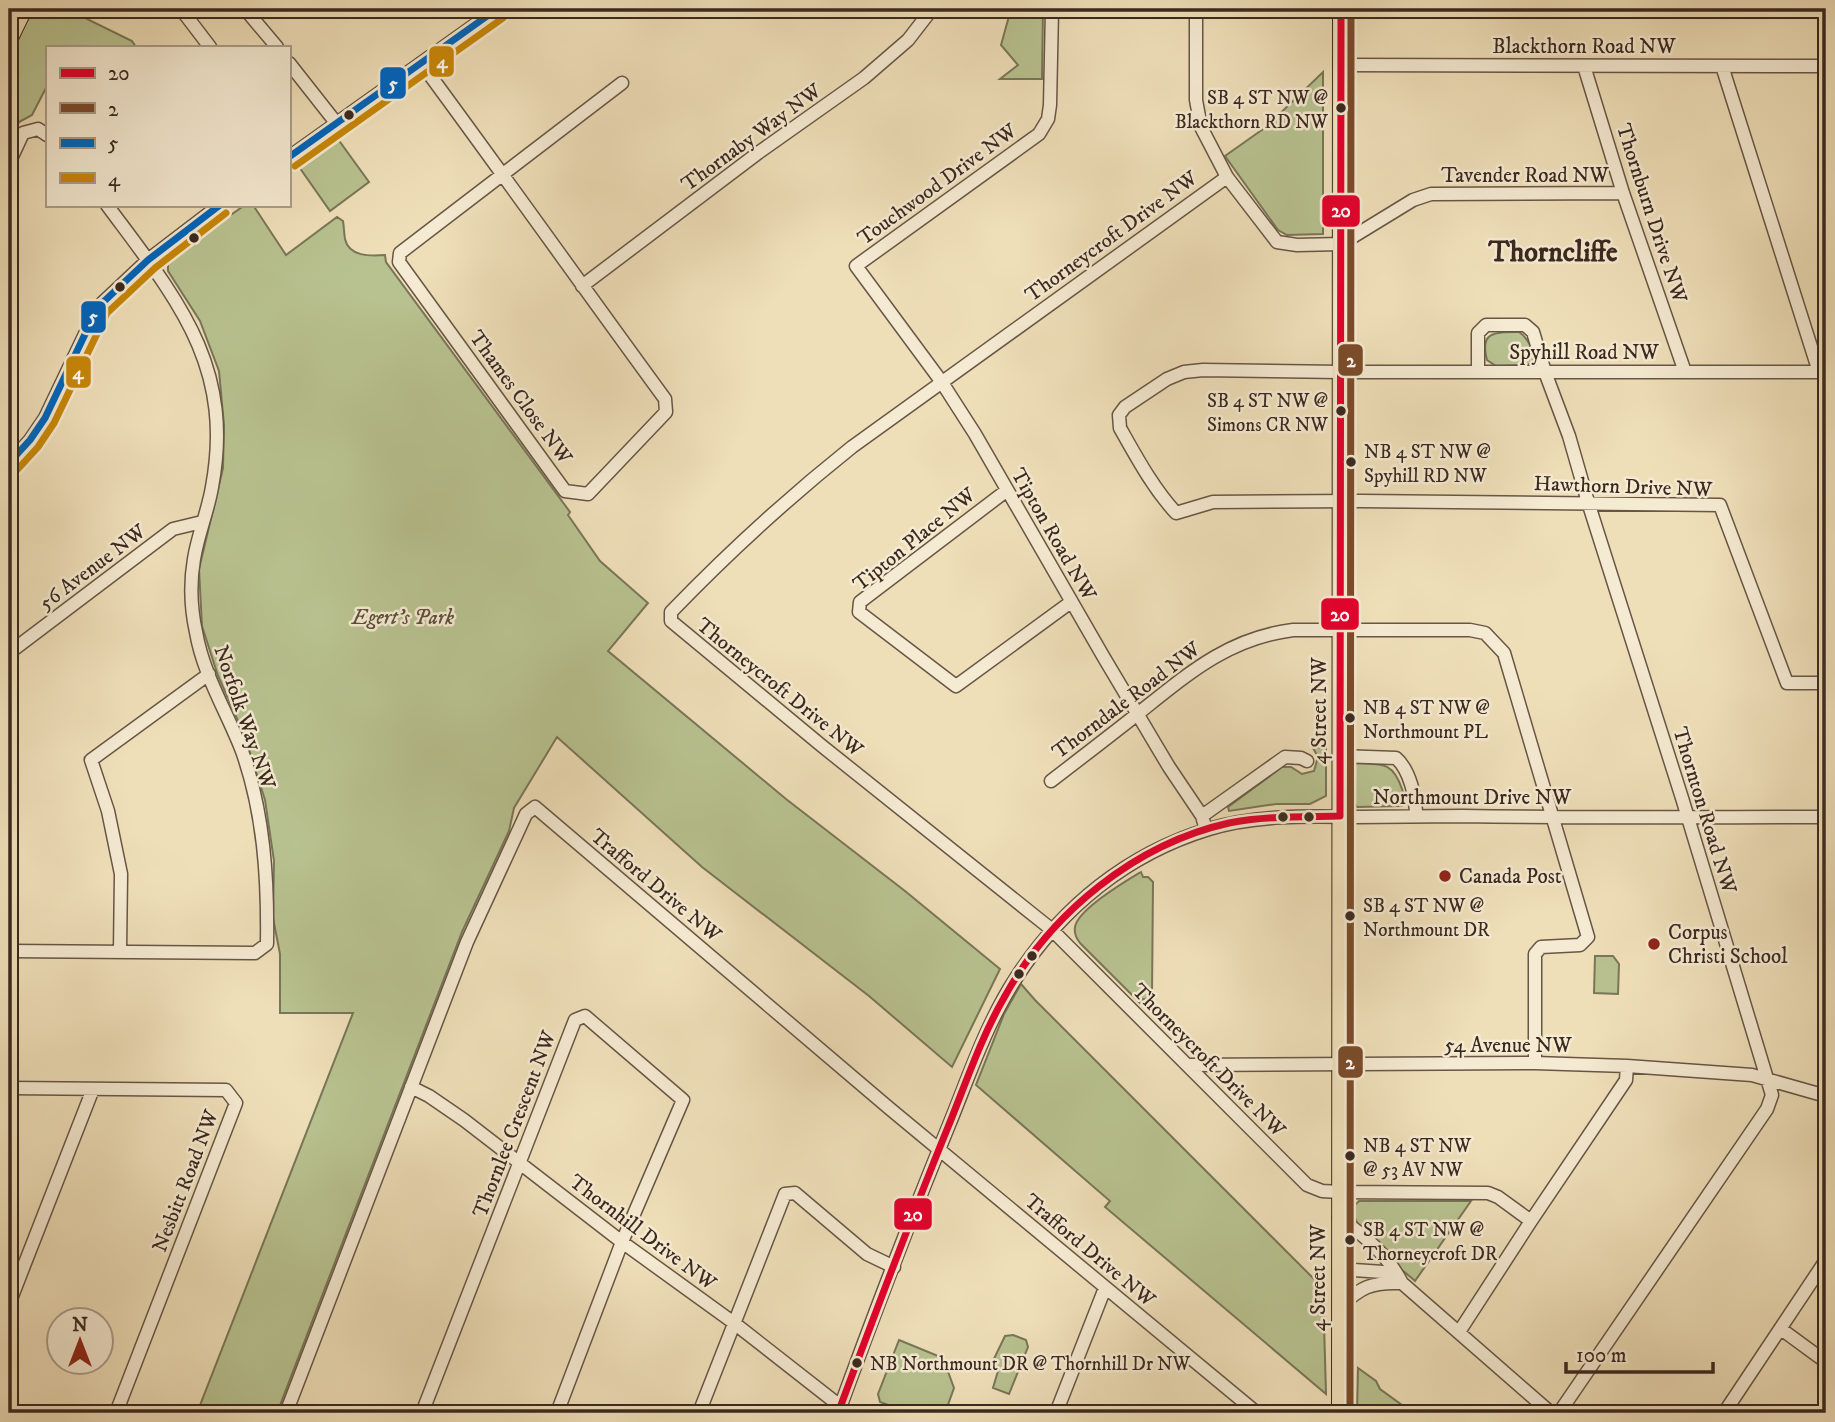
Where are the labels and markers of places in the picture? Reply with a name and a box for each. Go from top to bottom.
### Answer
place label: SB 4 ST NW @ Blackthorn RD NW [1175,87,1329,134]
marker: SB 4 ST NW @ Blackthorn RD NW [1334,101,1348,115]
unlabelled marker [342,108,356,122]
unlabelled marker [187,231,201,245]
unlabelled marker [113,280,127,294]
place label: SB 4 ST NW @ Simons CR NW [1207,390,1329,437]
marker: SB 4 ST NW @ Simons CR NW [1334,404,1348,418]
place label: NB 4 ST NW @ Spyhill RD NW [1364,441,1491,488]
marker: NB 4 ST NW @ Spyhill RD NW [1344,455,1358,469]
place label: NB 4 ST NW @ Northmount PL [1363,697,1490,744]
marker: NB 4 ST NW @ Northmount PL [1343,711,1357,725]
unlabelled marker [1276,810,1290,824]
unlabelled marker [1302,810,1316,824]
place label: Canada Post [1459,864,1562,890]
marker: Canada Post [1437,868,1453,884]
place label: SB 4 ST NW @ Northmount DR [1363,895,1490,942]
marker: SB 4 ST NW @ Northmount DR [1343,909,1357,923]
place label: Corpus Christi School [1668,920,1788,970]
marker: Corpus Christi School [1646,936,1662,952]
unlabelled marker [1025,949,1039,963]
unlabelled marker [1012,967,1026,981]
place label: NB 4 ST NW @ 53 AV NW [1363,1135,1472,1182]
marker: NB 4 ST NW @ 53 AV NW [1343,1149,1357,1163]
place label: SB 4 ST NW @ Thorneycroft DR [1363,1219,1498,1266]
marker: SB 4 ST NW @ Thorneycroft DR [1343,1233,1357,1247]
place label: NB Northmount DR @ Thornhill Dr NW [870,1353,1191,1376]
marker: NB Northmount DR @ Thornhill Dr NW [850,1356,864,1370]

